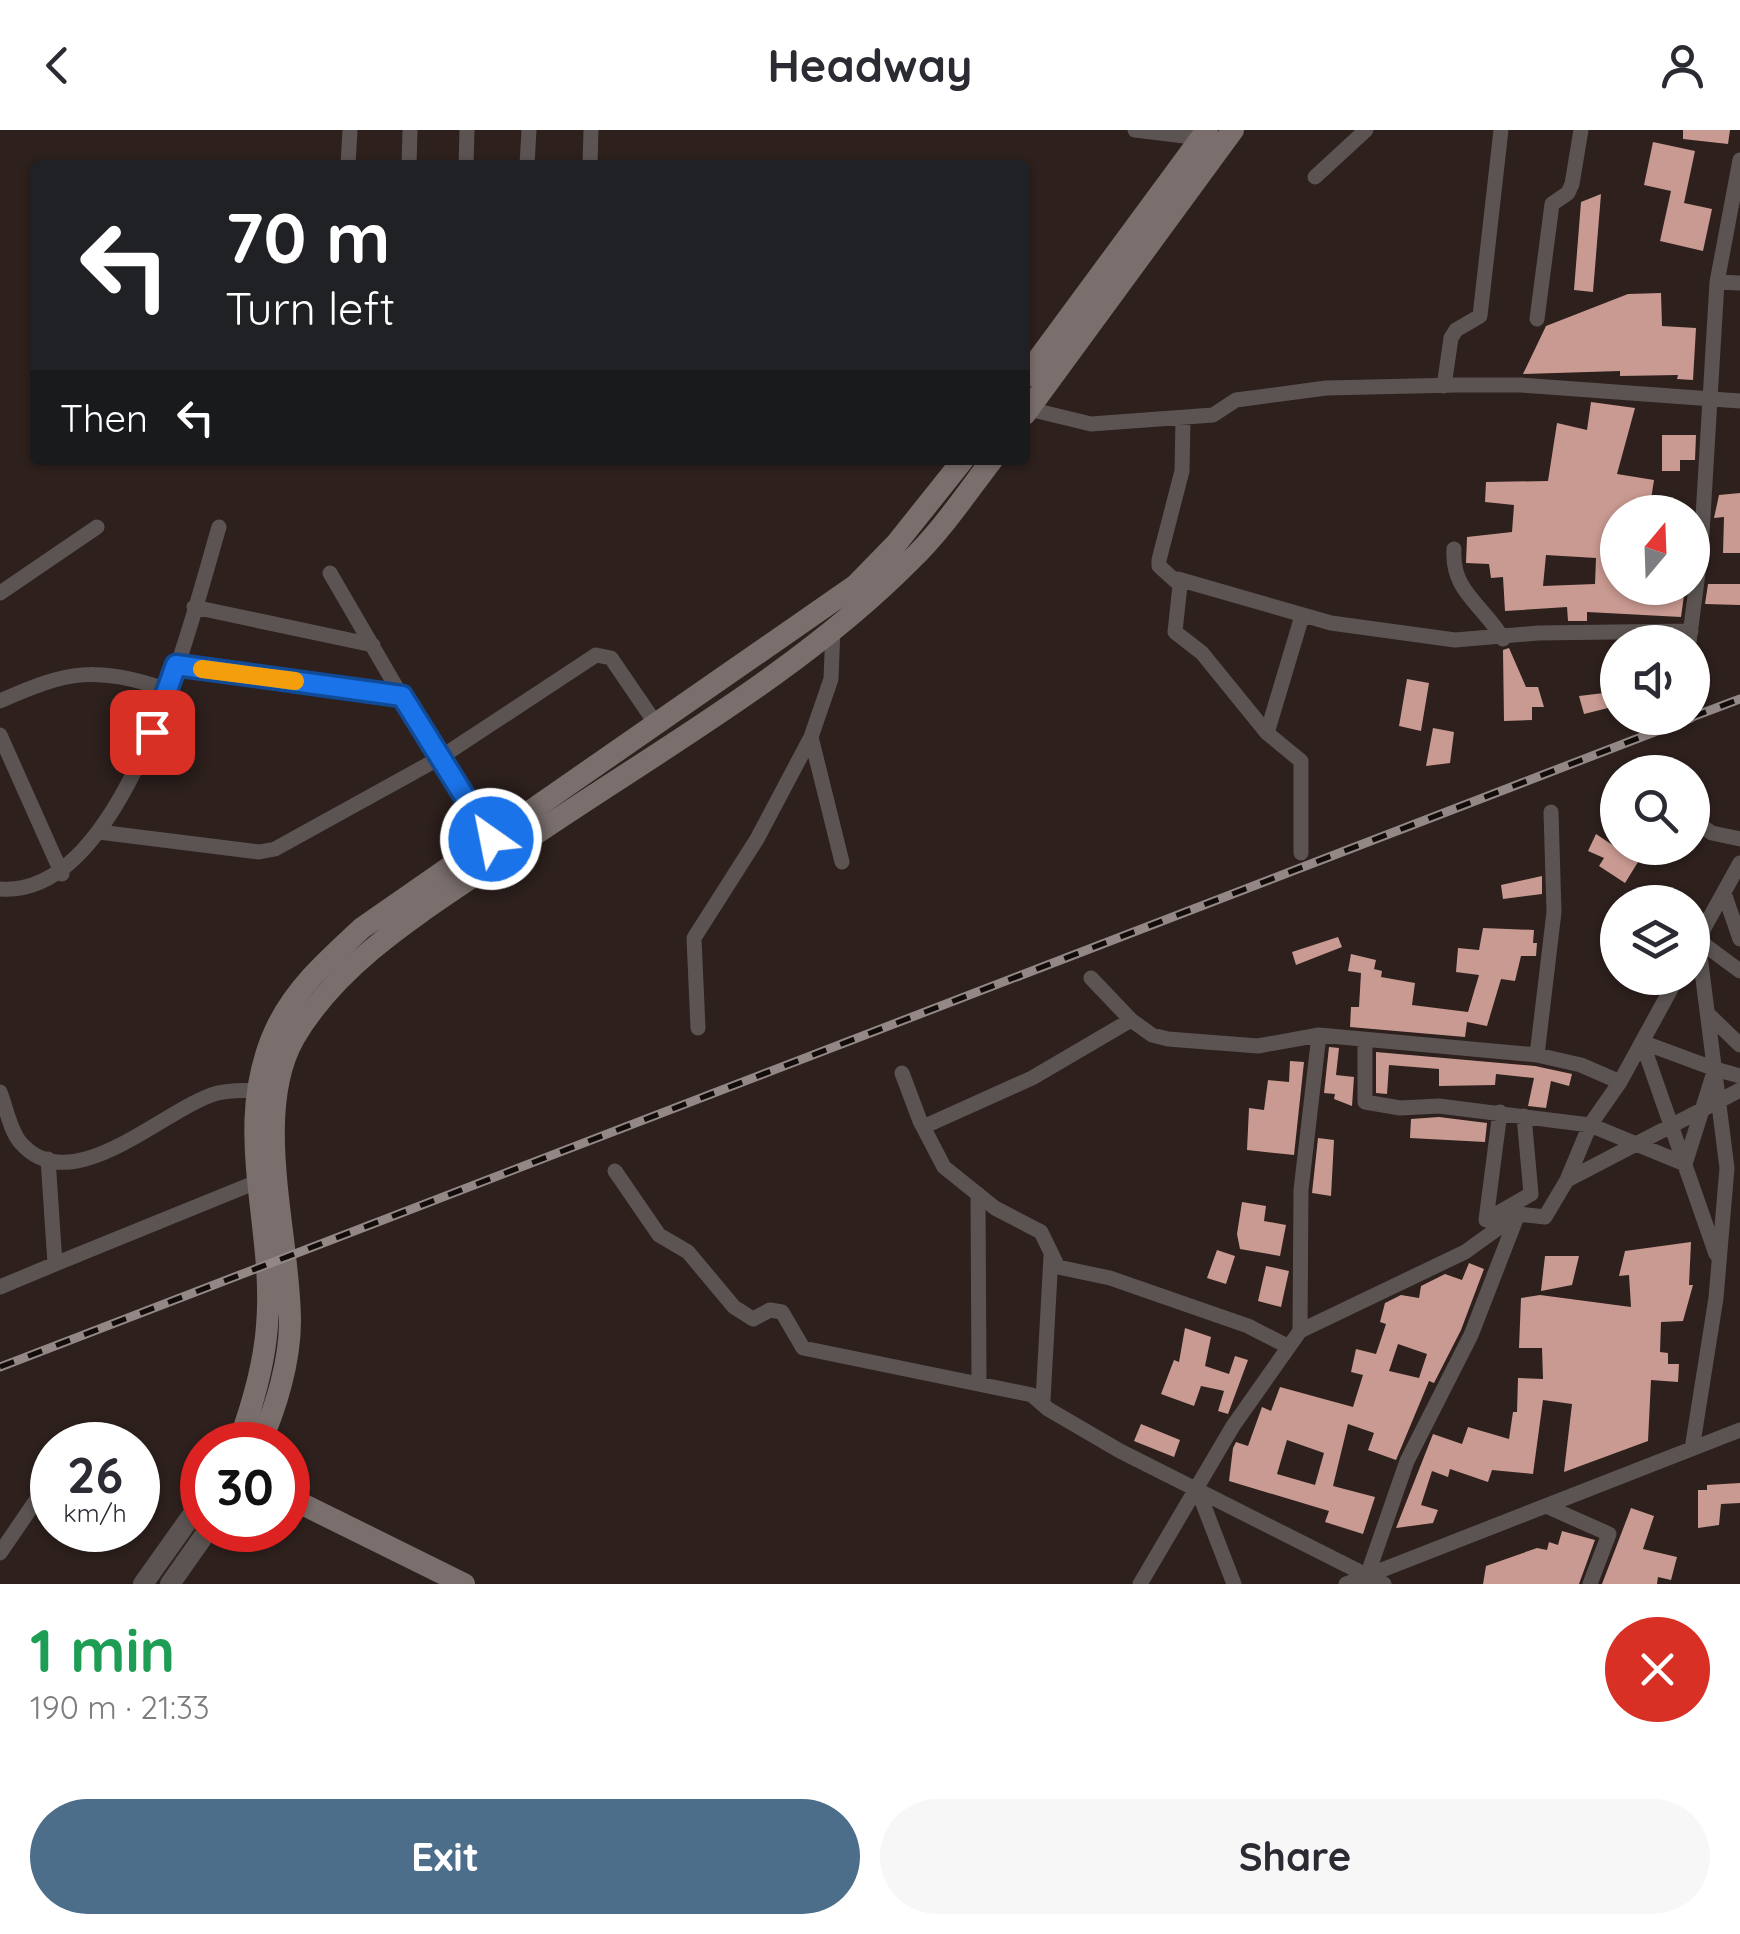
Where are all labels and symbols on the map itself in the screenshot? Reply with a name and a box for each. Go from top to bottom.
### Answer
north arrow [1600,495,1710,605]
pin [110,690,195,775]
position arrow [439,787,543,891]
speed limit sign: 30 [180,1422,310,1552]

